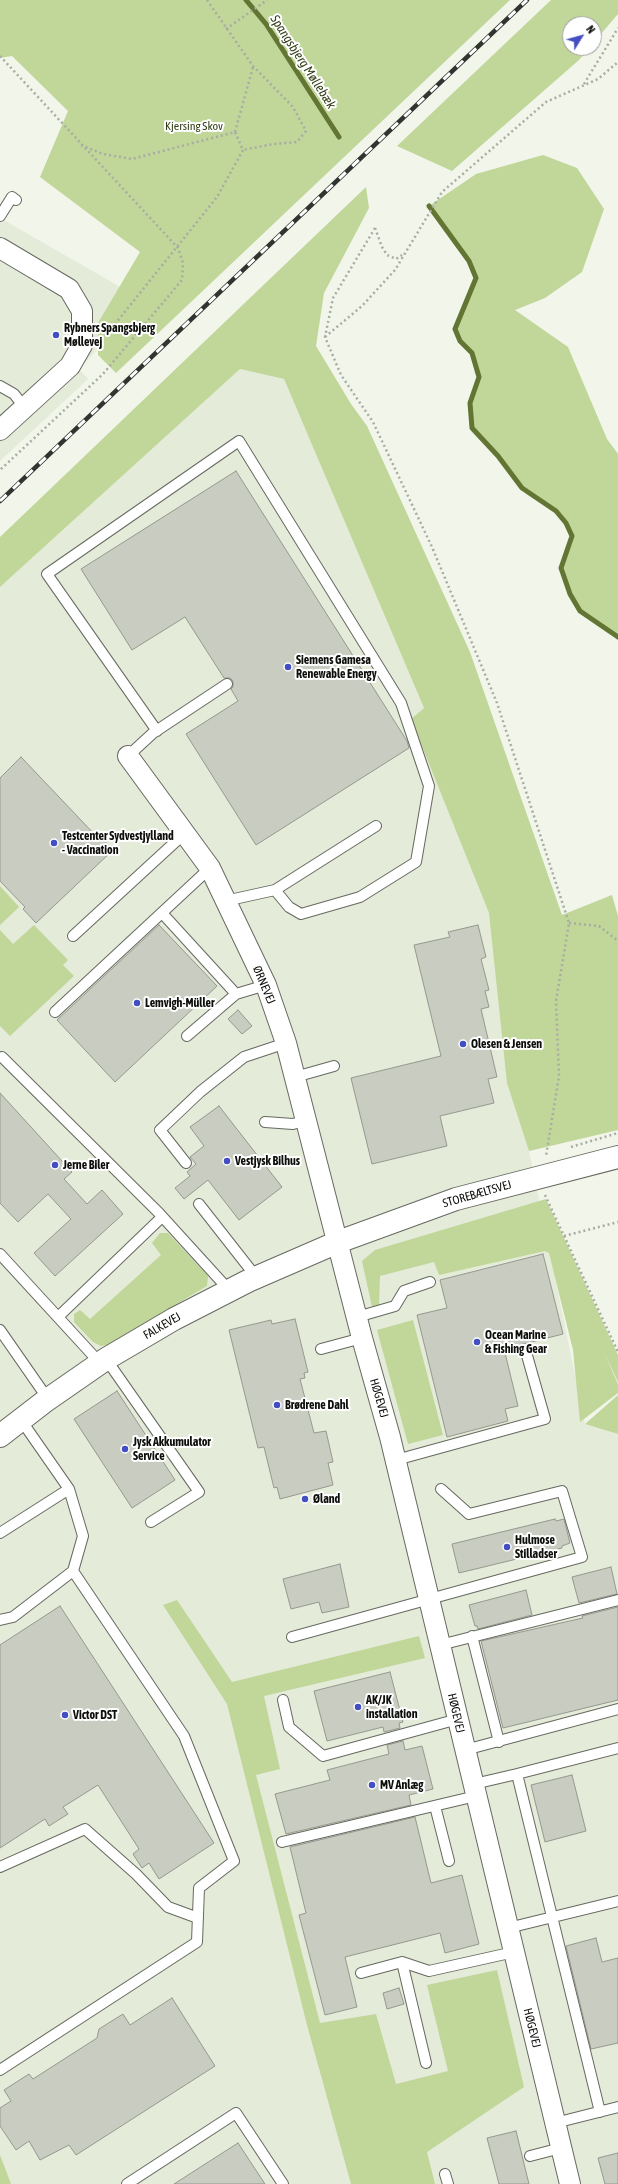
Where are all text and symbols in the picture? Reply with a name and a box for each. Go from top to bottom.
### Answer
water label: Spangsbjerg Møllebæk [267,12,339,112]
north arrow [562,16,602,56]
text: N [584,23,598,36]
park label: Kjersing Skov [165,119,223,133]
place label: Rybners Spangsbjerg Møllevej [64,321,155,349]
marker: Rybners Spangsbjerg Møllevej [51,330,61,340]
place label: Siemens Gamesa Renewable Energy [296,653,377,681]
marker: Siemens Gamesa Renewable Energy [283,662,293,672]
place label: Testcenter Sydvestjylland - Vaccination [62,829,174,857]
marker: Testcenter Sydvestjylland - Vaccination [49,838,59,848]
street label: ØRNEVEJ [250,964,278,1006]
place label: Lemvigh-Müller [145,996,214,1010]
marker: Lemvigh-Müller [132,998,142,1008]
place label: Olesen & Jensen [471,1037,542,1051]
marker: Olesen & Jensen [458,1039,468,1049]
place label: Vestjysk Bilhus [235,1154,300,1168]
marker: Vestjysk Bilhus [222,1156,232,1166]
place label: Jerne Biler [63,1158,109,1172]
marker: Jerne Biler [50,1160,60,1170]
street label: STOREBÆLTSVEJ [441,1177,513,1211]
street label: FALKEVEJ [141,1310,183,1342]
place label: Ocean Marine & Fishing Gear [485,1328,547,1356]
marker: Ocean Marine & Fishing Gear [472,1337,482,1347]
street label: HØGEVEJ [367,1377,391,1419]
place label: Brødrene Dahl [285,1398,349,1412]
marker: Brødrene Dahl [272,1400,282,1410]
place label: Jysk Akkumulator Service [133,1435,211,1463]
marker: Jysk Akkumulator Service [120,1444,130,1454]
place label: Øland [313,1492,340,1506]
marker: Øland [300,1494,310,1504]
place label: Hulmose Stilladser [515,1533,557,1561]
marker: Hulmose Stilladser [502,1542,512,1552]
street label: HØGEVEJ [444,1692,468,1734]
place label: AK/JK installation [366,1693,417,1721]
marker: AK/JK installation [353,1702,363,1712]
place label: Victor DST [73,1708,117,1722]
marker: Victor DST [60,1710,70,1720]
place label: MV Anlæg [380,1778,423,1792]
marker: MV Anlæg [367,1780,377,1790]
street label: HØGEVEJ [520,2007,544,2049]

